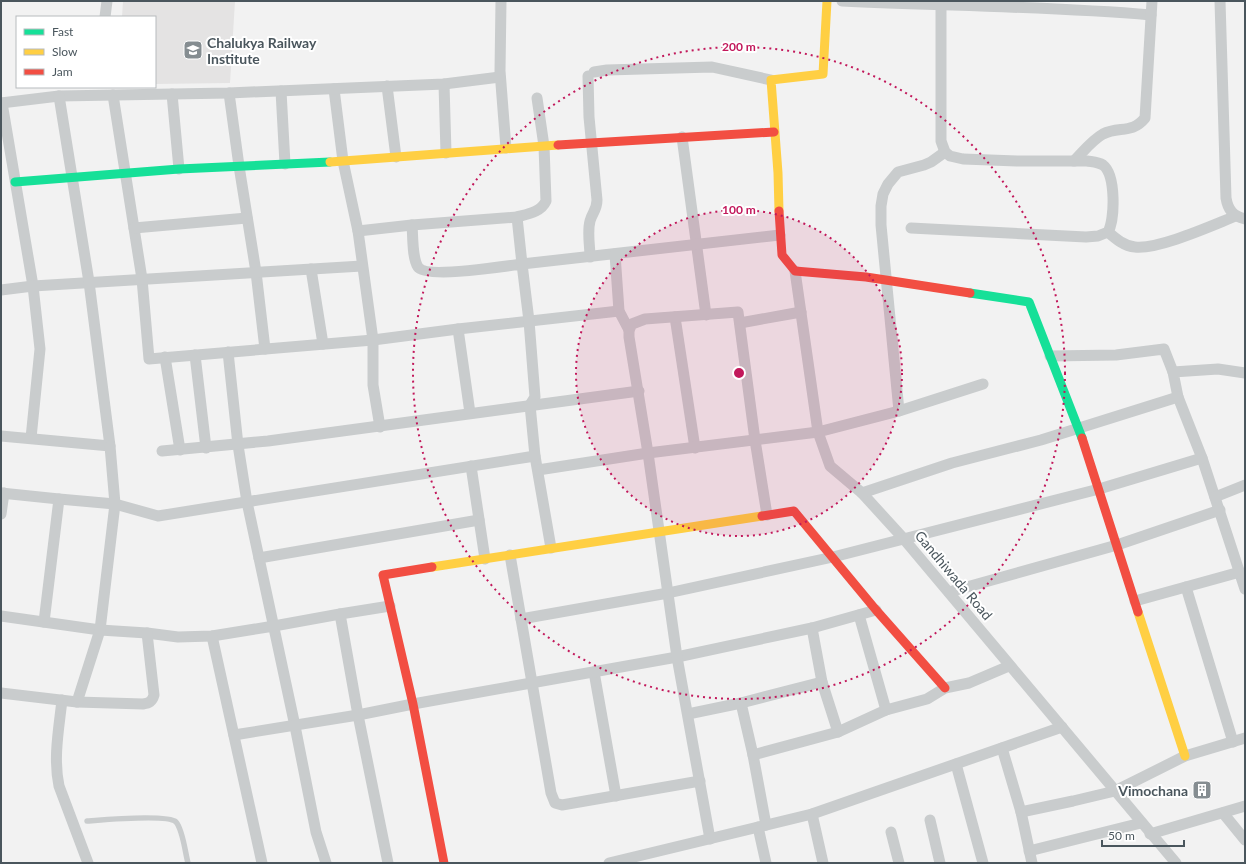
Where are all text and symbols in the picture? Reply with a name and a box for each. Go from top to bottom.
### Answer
legend [16,16,156,88]
text: Fast [52,24,74,39]
place label: Chalukya Railway Institute [207,34,317,67]
school or university icon: Chalukya Railway Institute [182,39,204,61]
text: 200 m [722,39,756,54]
text: Slow [52,44,78,59]
text: Jam [52,64,73,79]
text: 100 m [722,202,756,217]
centre of rings [732,366,746,380]
street label: Gandhiwada Road [912,527,996,623]
building icon: Vimochana [1191,779,1213,801]
place label: Vimochana [1117,782,1188,799]
scale bar [1102,822,1184,848]
text: 50 m [1108,828,1135,843]

